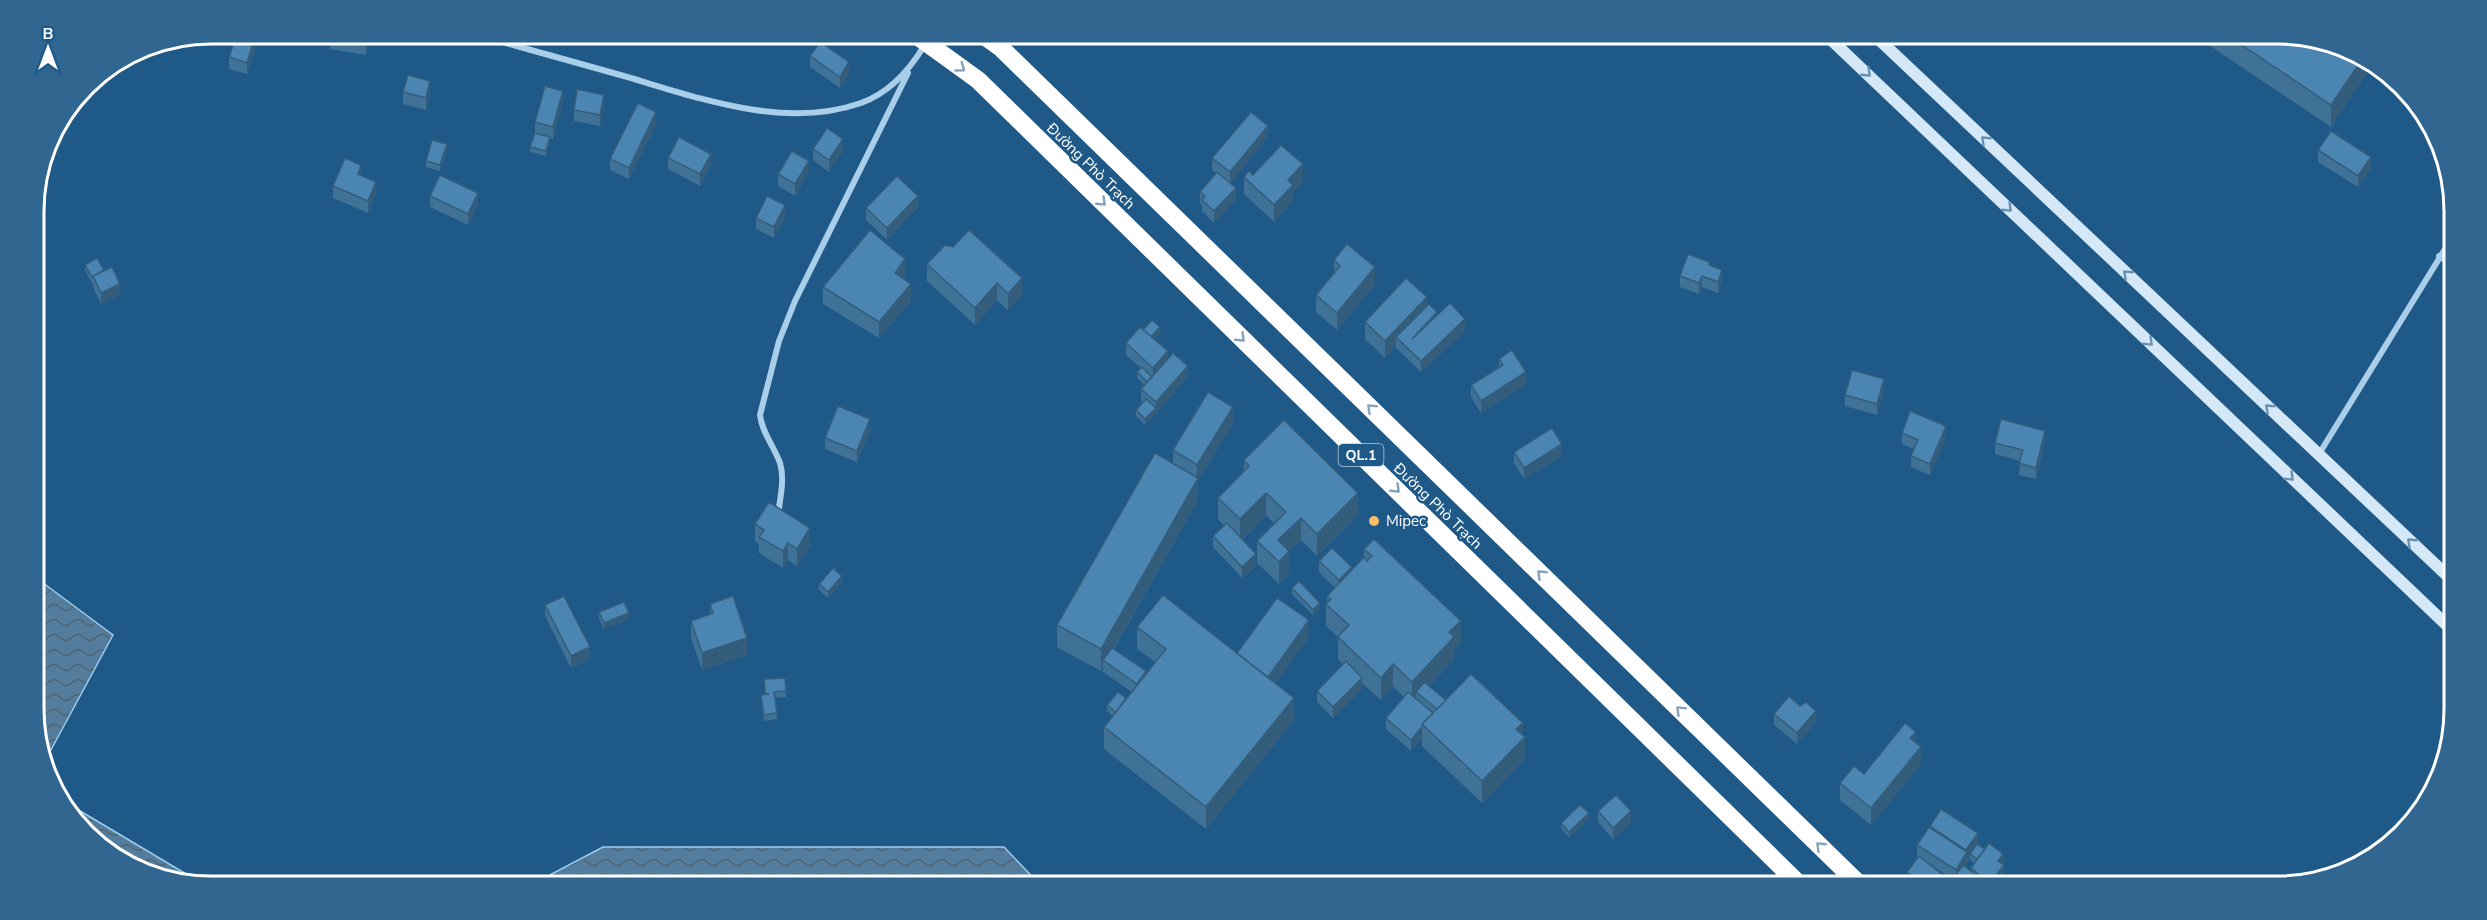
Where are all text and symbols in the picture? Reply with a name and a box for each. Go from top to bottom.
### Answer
north arrow [18,18,78,78]
text: B [42,23,54,45]
one-way arrow [954,60,965,71]
one-way arrow [1859,66,1870,77]
street label: Đường Phò Trạch [1042,118,1140,213]
one-way arrow [1982,136,1992,147]
one-way arrow [1094,194,1105,205]
one-way arrow [2000,200,2011,211]
one-way arrow [2124,270,2134,281]
one-way arrow [1235,331,1245,342]
one-way arrow [2142,335,2153,346]
one-way arrow [2266,404,2276,415]
one-way arrow [1367,405,1378,416]
road number: QL.1 [1338,444,1384,466]
street label: Đường Phò Trạch [1389,458,1487,553]
one-way arrow [2283,469,2294,480]
one-way arrow [1389,482,1399,493]
place label: Mipec [1386,511,1426,531]
marker: Mipec [1367,514,1381,528]
one-way arrow [2407,538,2418,549]
one-way arrow [1537,570,1548,581]
one-way arrow [1677,706,1688,717]
one-way arrow [1816,842,1826,853]

